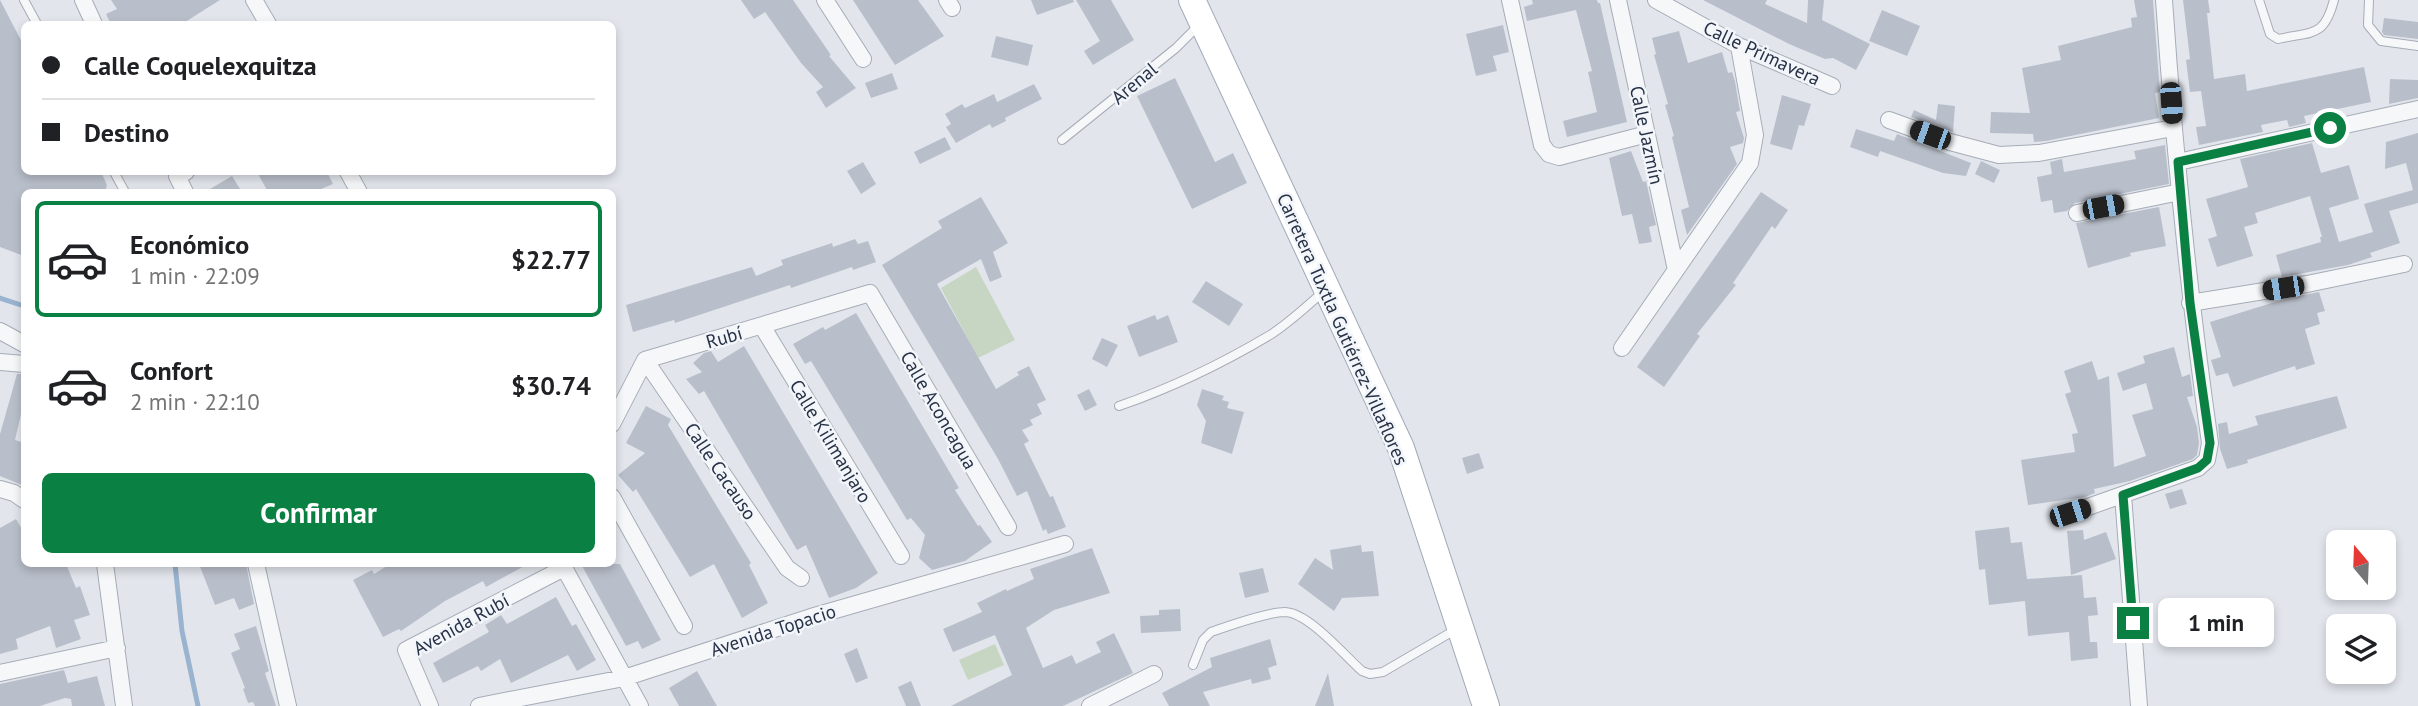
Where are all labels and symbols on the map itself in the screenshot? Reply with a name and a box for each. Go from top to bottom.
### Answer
street label: Calle Primavera [1700,15,1824,91]
street label: Arenal [1106,57,1162,109]
car [2160,81,2183,125]
street label: Calle Jazmín [1625,84,1669,186]
route start [2314,112,2346,144]
car [1907,118,1954,152]
street label: Carretera Tuxtla Gutiérrez-Villaflores [1272,189,1414,469]
car [2081,193,2126,221]
car [2261,274,2306,302]
street label: Rubí [703,320,745,354]
street label: Calle Aconcagua [895,347,983,473]
street label: Calle Kilimanjaro [785,375,877,507]
street label: Calle Cacauso [680,418,762,524]
car [2047,497,2094,529]
north arrow [2326,530,2396,600]
street label: Avenida Rubí [409,588,513,660]
street label: Avenida Topacio [707,598,839,662]
callout: 1 min [2158,598,2273,648]
route end [2117,607,2149,639]

